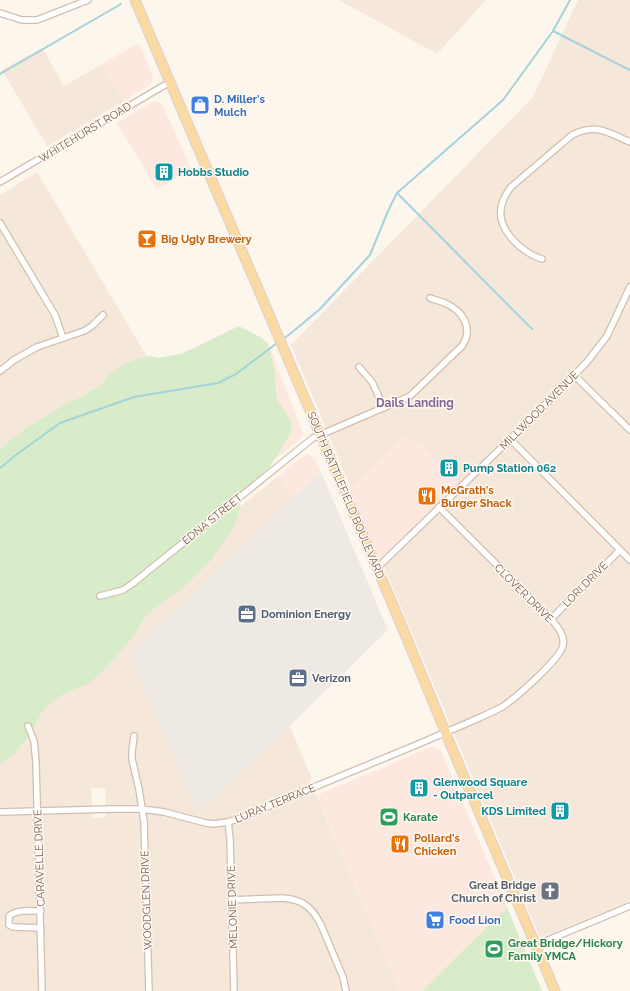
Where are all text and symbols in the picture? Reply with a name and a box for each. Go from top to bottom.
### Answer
place label: D. Miller's Mulch [214,93,266,119]
shop icon: D. Miller's Mulch [189,94,211,116]
street label: WHITEHURST ROAD [37,100,134,165]
building icon: Hobbs Studio [153,161,175,183]
place label: Hobbs Studio [178,166,249,179]
bar icon: Big Ugly Brewery [136,228,158,250]
place label: Big Ugly Brewery [161,233,252,246]
street label: MILLWOOD AVENUE [497,368,582,453]
district label: Dails Landing [376,396,454,410]
street label: SOUTH BATTLEFIELD BOULEVARD [304,410,387,581]
building icon: Pump Station 062 [438,457,460,479]
place label: Pump Station 062 [463,462,556,475]
place label: McGrath's Burger Shack [441,484,513,510]
restaurant icon: McGrath's Burger Shack [416,485,438,507]
street label: EDNA STREET [180,491,245,548]
street label: LORI DRIVE [560,559,611,610]
street label: CLOVER DRIVE [492,561,556,626]
office icon: Dominion Energy [236,603,258,625]
place label: Dominion Energy [261,608,351,621]
office icon: Verizon [287,667,309,689]
place label: Verizon [312,672,351,685]
place label: Glenwood Square - Outparcel [433,776,528,802]
building icon: Glenwood Square - Outparcel [408,777,430,799]
street label: LURAY TERRACE [233,781,318,826]
building icon: KDS Limited [549,800,571,822]
place label: KDS Limited [481,805,546,818]
sports icon: Karate [378,806,400,828]
street label: CARAVELLE DRIVE [31,809,48,907]
place label: Karate [403,811,438,824]
place label: Pollard's Chicken [414,832,460,858]
restaurant icon: Pollard's Chicken [389,833,411,855]
street label: WOODGLEN DRIVE [138,850,155,950]
street label: MELONIE DRIVE [225,865,240,949]
place label: Great Bridge Church of Christ [451,879,537,905]
church icon: Great Bridge Church of Christ [539,880,561,902]
supermarket icon: Food Lion [424,909,446,931]
place label: Food Lion [449,914,501,927]
place label: Great Bridge/Hickory Family YMCA [508,937,623,963]
sports icon: Great Bridge/Hickory Family YMCA [483,938,505,960]

